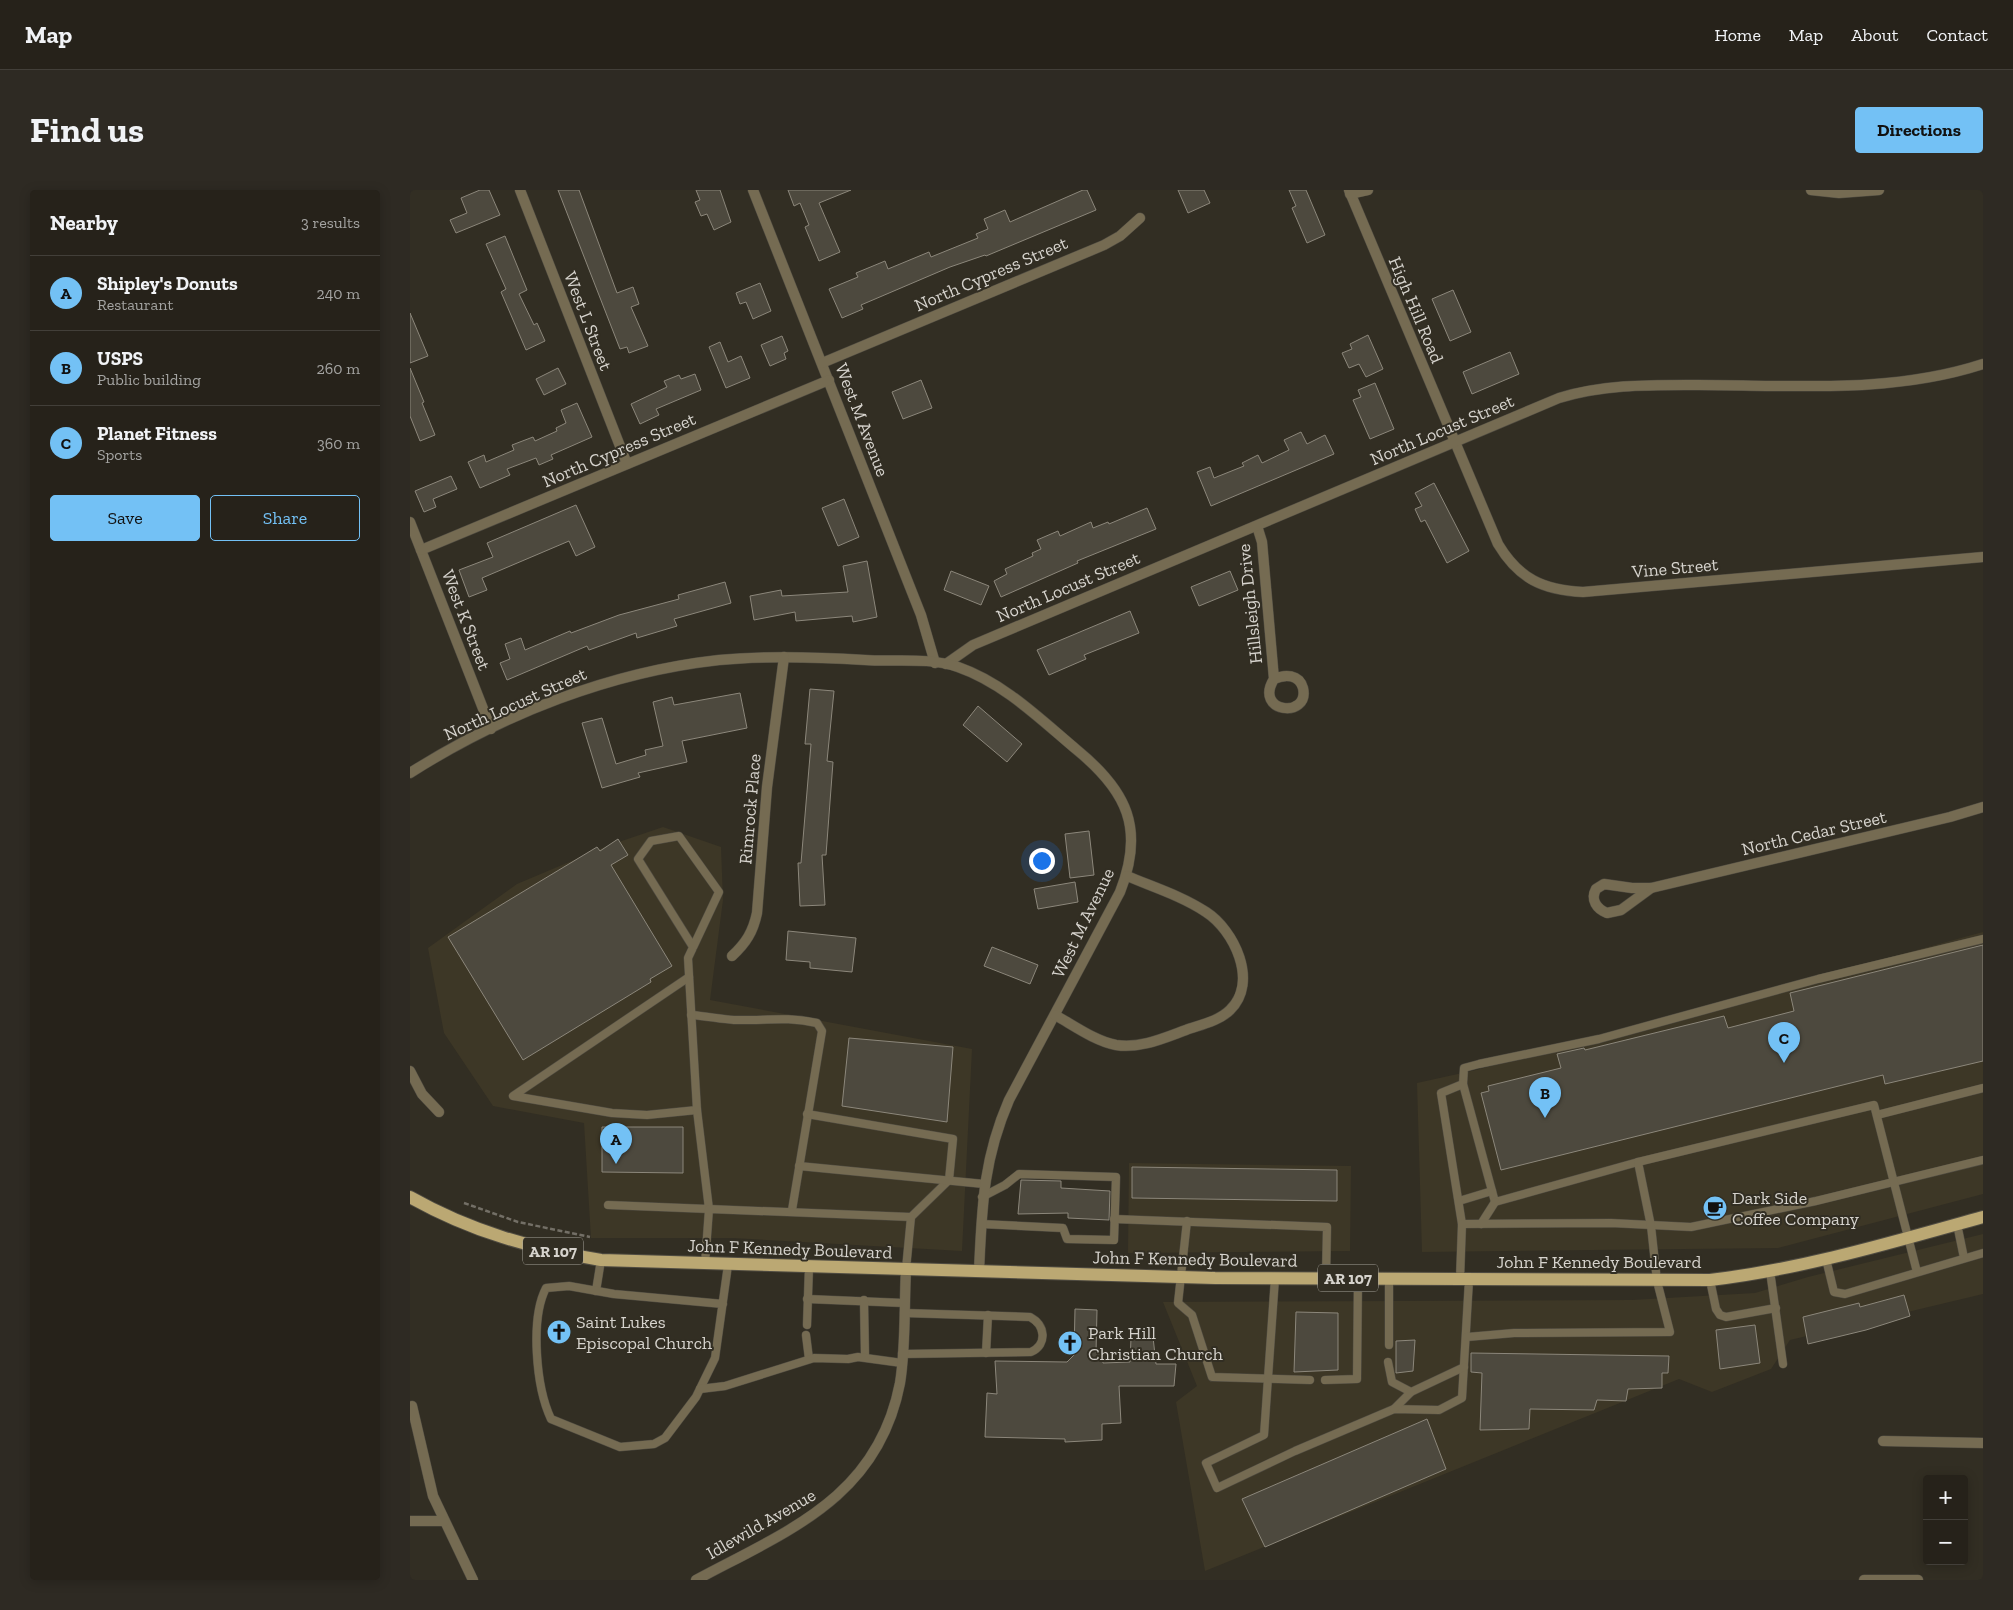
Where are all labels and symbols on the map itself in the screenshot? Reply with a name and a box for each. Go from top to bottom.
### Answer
street label: North Cypress Street [911,232,1071,316]
street label: High Hill Road [1384,253,1448,367]
street label: West L Street [559,269,617,374]
street label: West M Avenue [830,360,894,480]
street label: North Locust Street [1367,390,1517,470]
street label: North Cypress Street [539,408,699,492]
street label: Hillsleigh Drive [1233,543,1267,665]
street label: North Locust Street [993,547,1143,627]
street label: Vine Street [1630,553,1719,583]
street label: West K Street [437,567,495,674]
street label: North Locust Street [440,663,590,745]
street label: Rimrock Place [734,753,766,865]
street label: North Cedar Street [1740,806,1889,860]
your location [1029,848,1055,874]
street label: West M Avenue [1047,864,1119,982]
pin: C [1768,1022,1800,1063]
pin: B [1529,1077,1561,1118]
pin: A [600,1123,632,1164]
place label: Dark Side Coffee Company [1732,1187,1860,1230]
cafe icon: Dark Side Coffee Company [1702,1195,1728,1221]
street label: John F Kennedy Boulevard [687,1234,893,1264]
road number: AR 107 [523,1238,583,1264]
street label: John F Kennedy Boulevard [1092,1246,1298,1272]
street label: John F Kennedy Boulevard [1496,1251,1702,1273]
road number: AR 107 [1318,1264,1378,1292]
place label: Saint Lukes Episcopal Church [576,1311,712,1354]
church icon: Saint Lukes Episcopal Church [546,1319,572,1345]
place label: Park Hill Christian Church [1088,1322,1223,1365]
church icon: Park Hill Christian Church [1057,1330,1083,1356]
street label: Idlewild Avenue [702,1484,820,1564]

